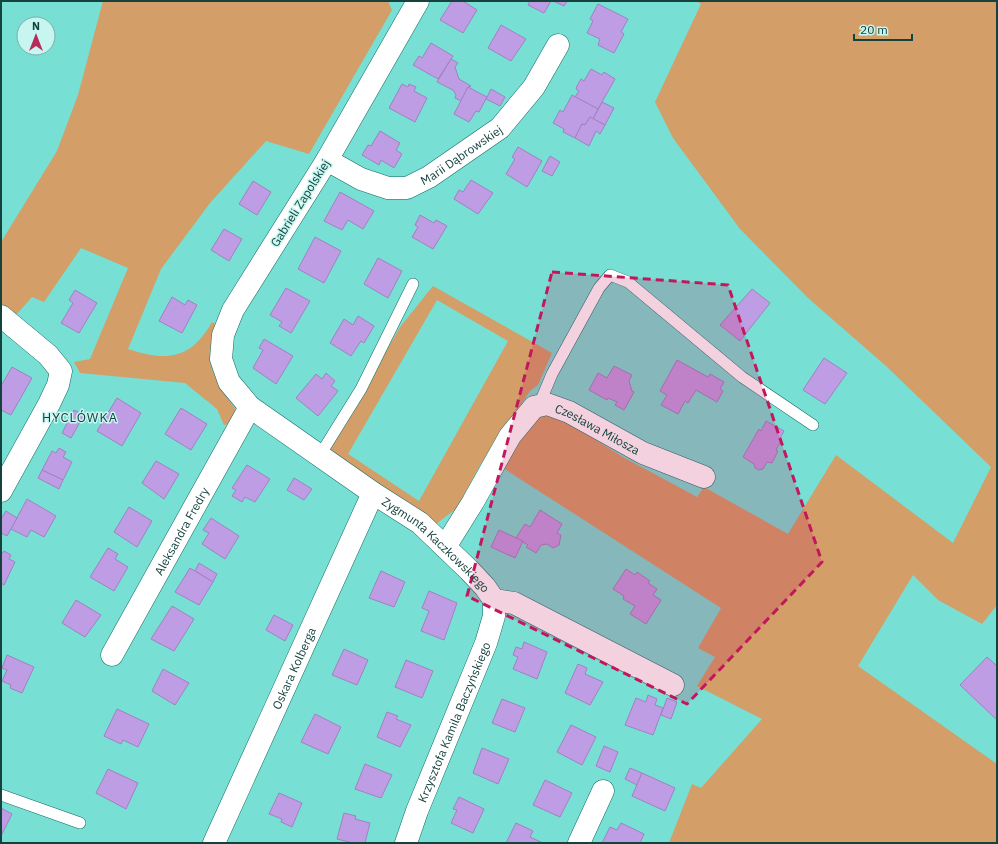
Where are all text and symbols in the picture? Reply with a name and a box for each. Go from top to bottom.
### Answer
north arrow [16,16,56,56]
scale bar [854,16,912,42]
text: N [32,19,40,33]
text: 20 m [860,22,888,37]
street label: Marii Dąbrowskiej [418,121,505,188]
street label: Gabrieli Zapolskiej [267,157,333,249]
street label: Czesława Miłosza [553,400,643,458]
district label: HYCLÓWKA [42,409,118,426]
street label: Aleksandra Fredry [151,484,212,578]
street label: Zygmunta Kaczkowskiego [379,493,494,595]
street label: Oskara Kolberga [268,624,319,712]
street label: Krzysztofa Kamila Baczyńskiego [414,639,493,805]

